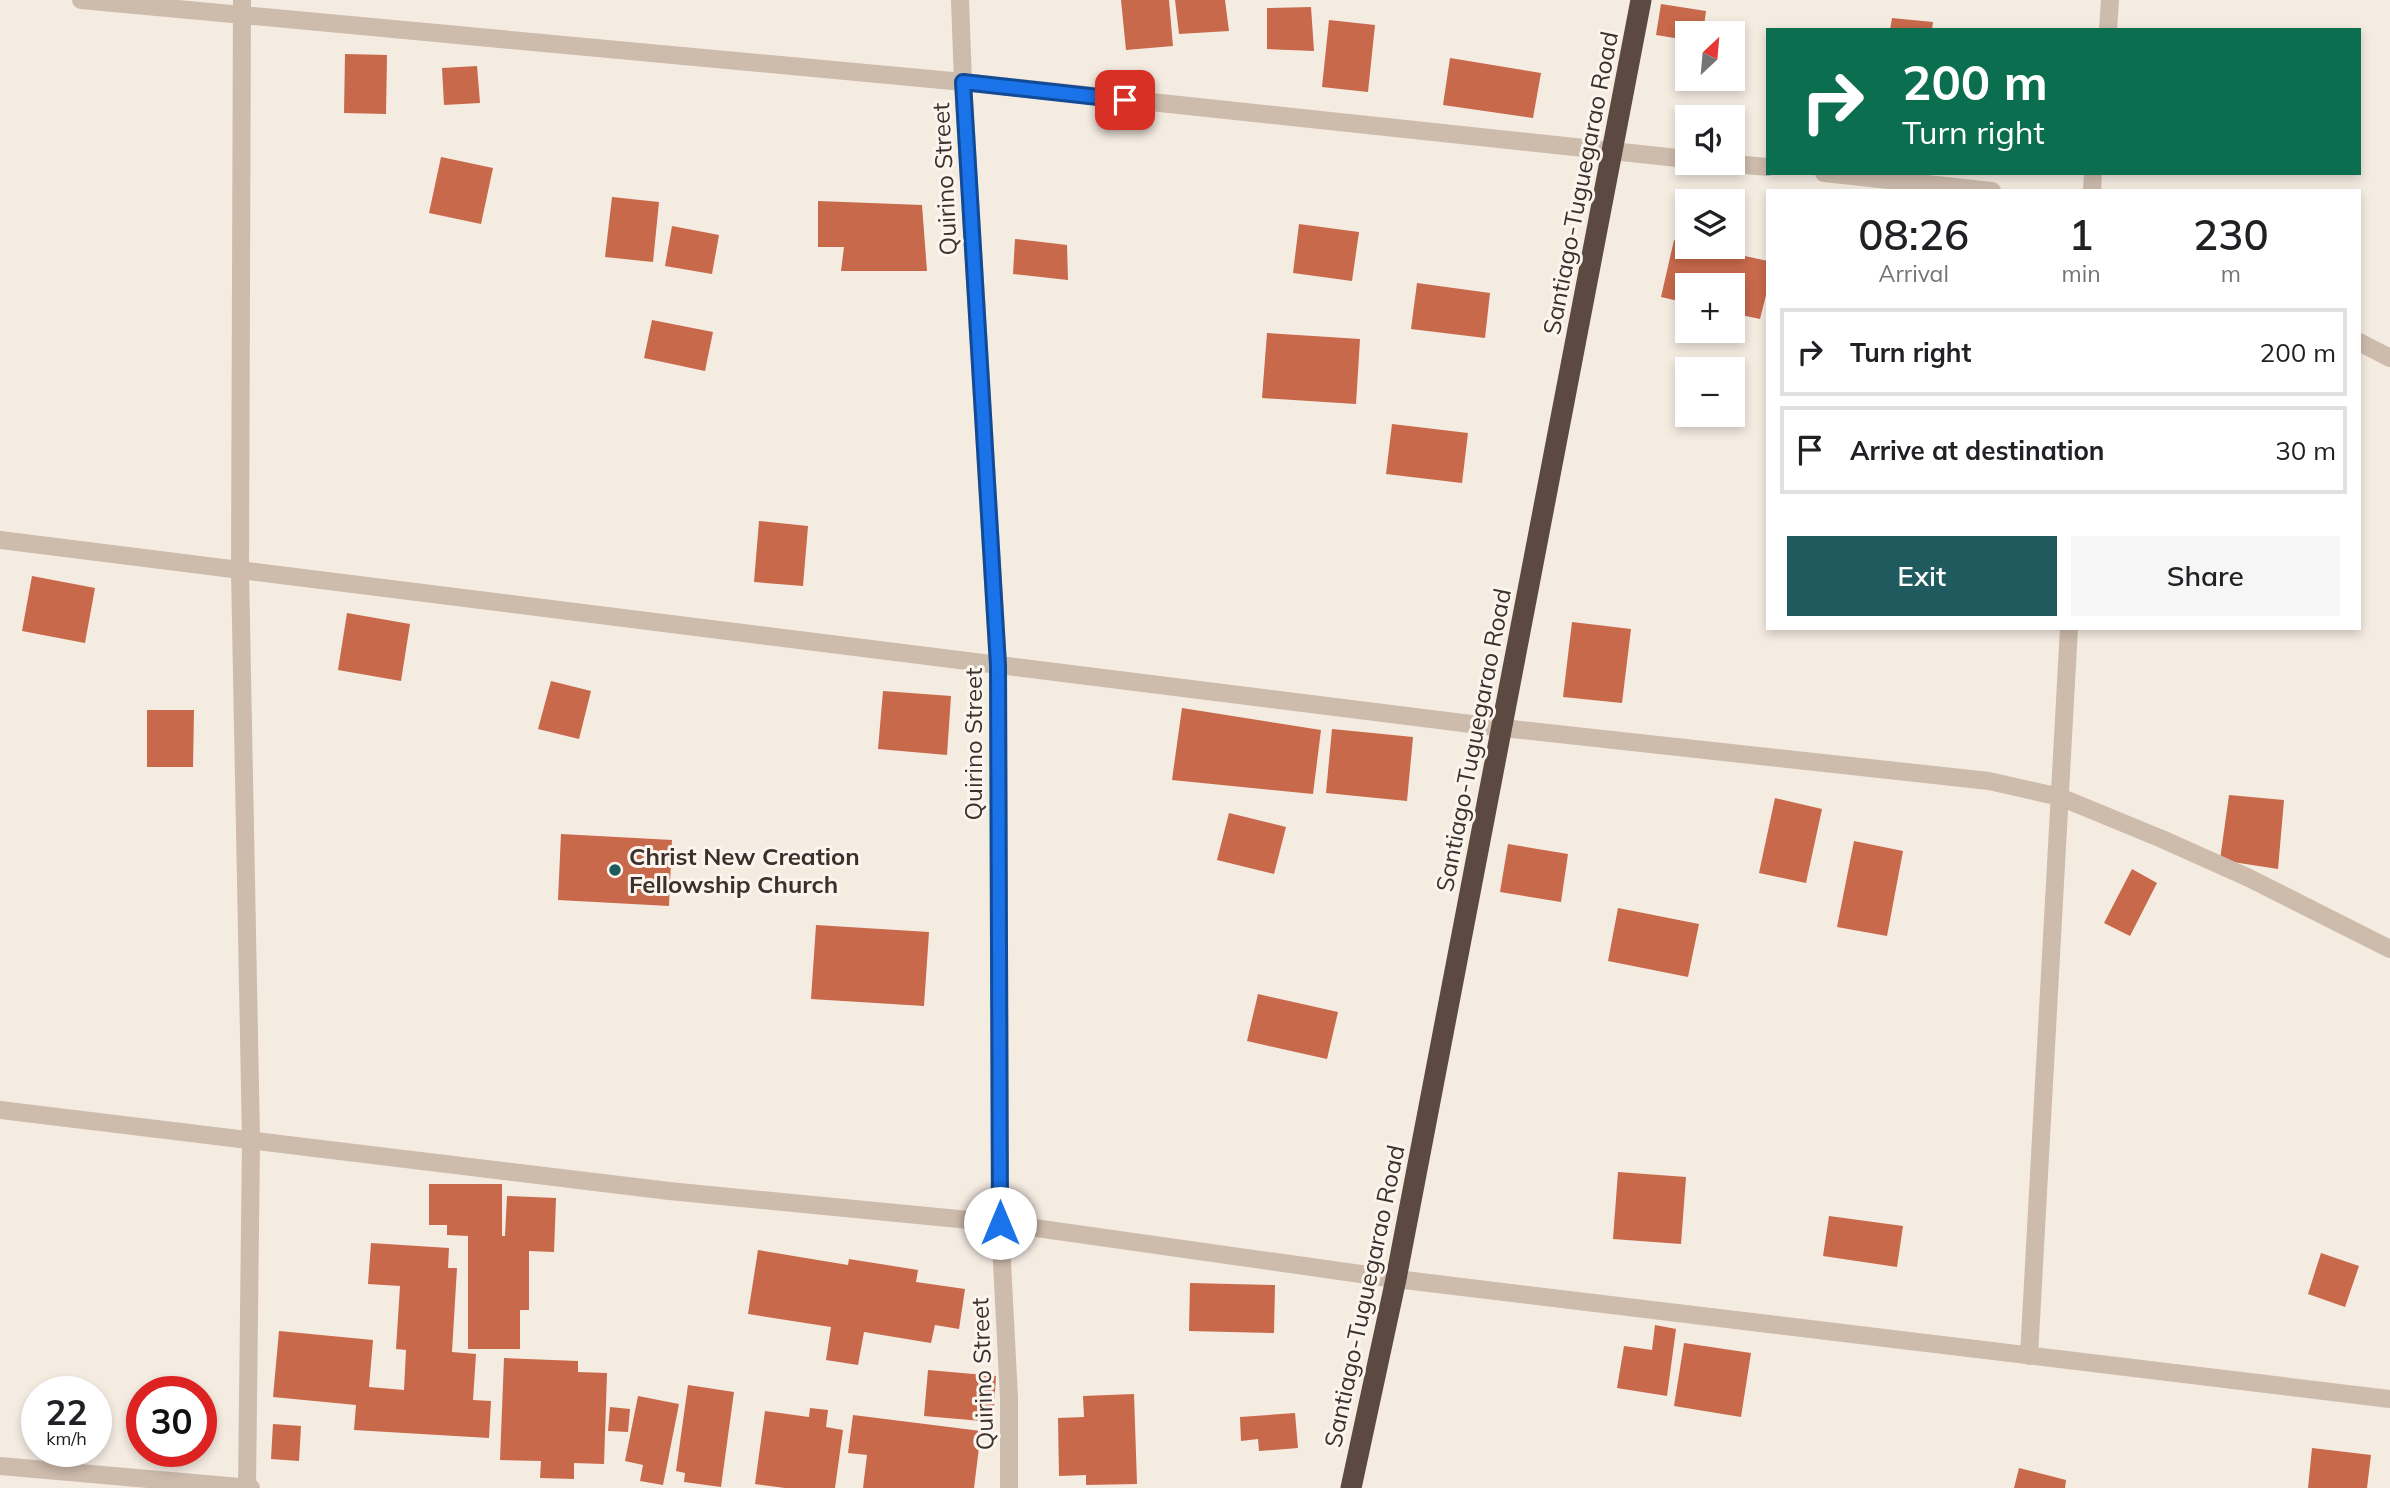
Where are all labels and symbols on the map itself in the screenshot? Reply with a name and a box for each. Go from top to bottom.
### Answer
north arrow [1675,21,1745,91]
street label: Santiago-Tuguegarao Road [1536,29,1624,337]
pin [1095,70,1155,130]
street label: Quirino Street [925,102,963,256]
street label: Santiago-Tuguegarao Road [1429,586,1517,894]
street label: Quirino Street [958,668,988,820]
place label: Christ New Creation Fellowship Church [629,841,860,899]
marker: Christ New Creation Fellowship Church [607,862,623,878]
street label: Santiago-Tuguegarao Road [1317,1142,1411,1450]
position arrow [963,1186,1037,1260]
street label: Quirino Street [964,1297,1000,1451]
speed limit sign: 30 [126,1376,217,1467]

